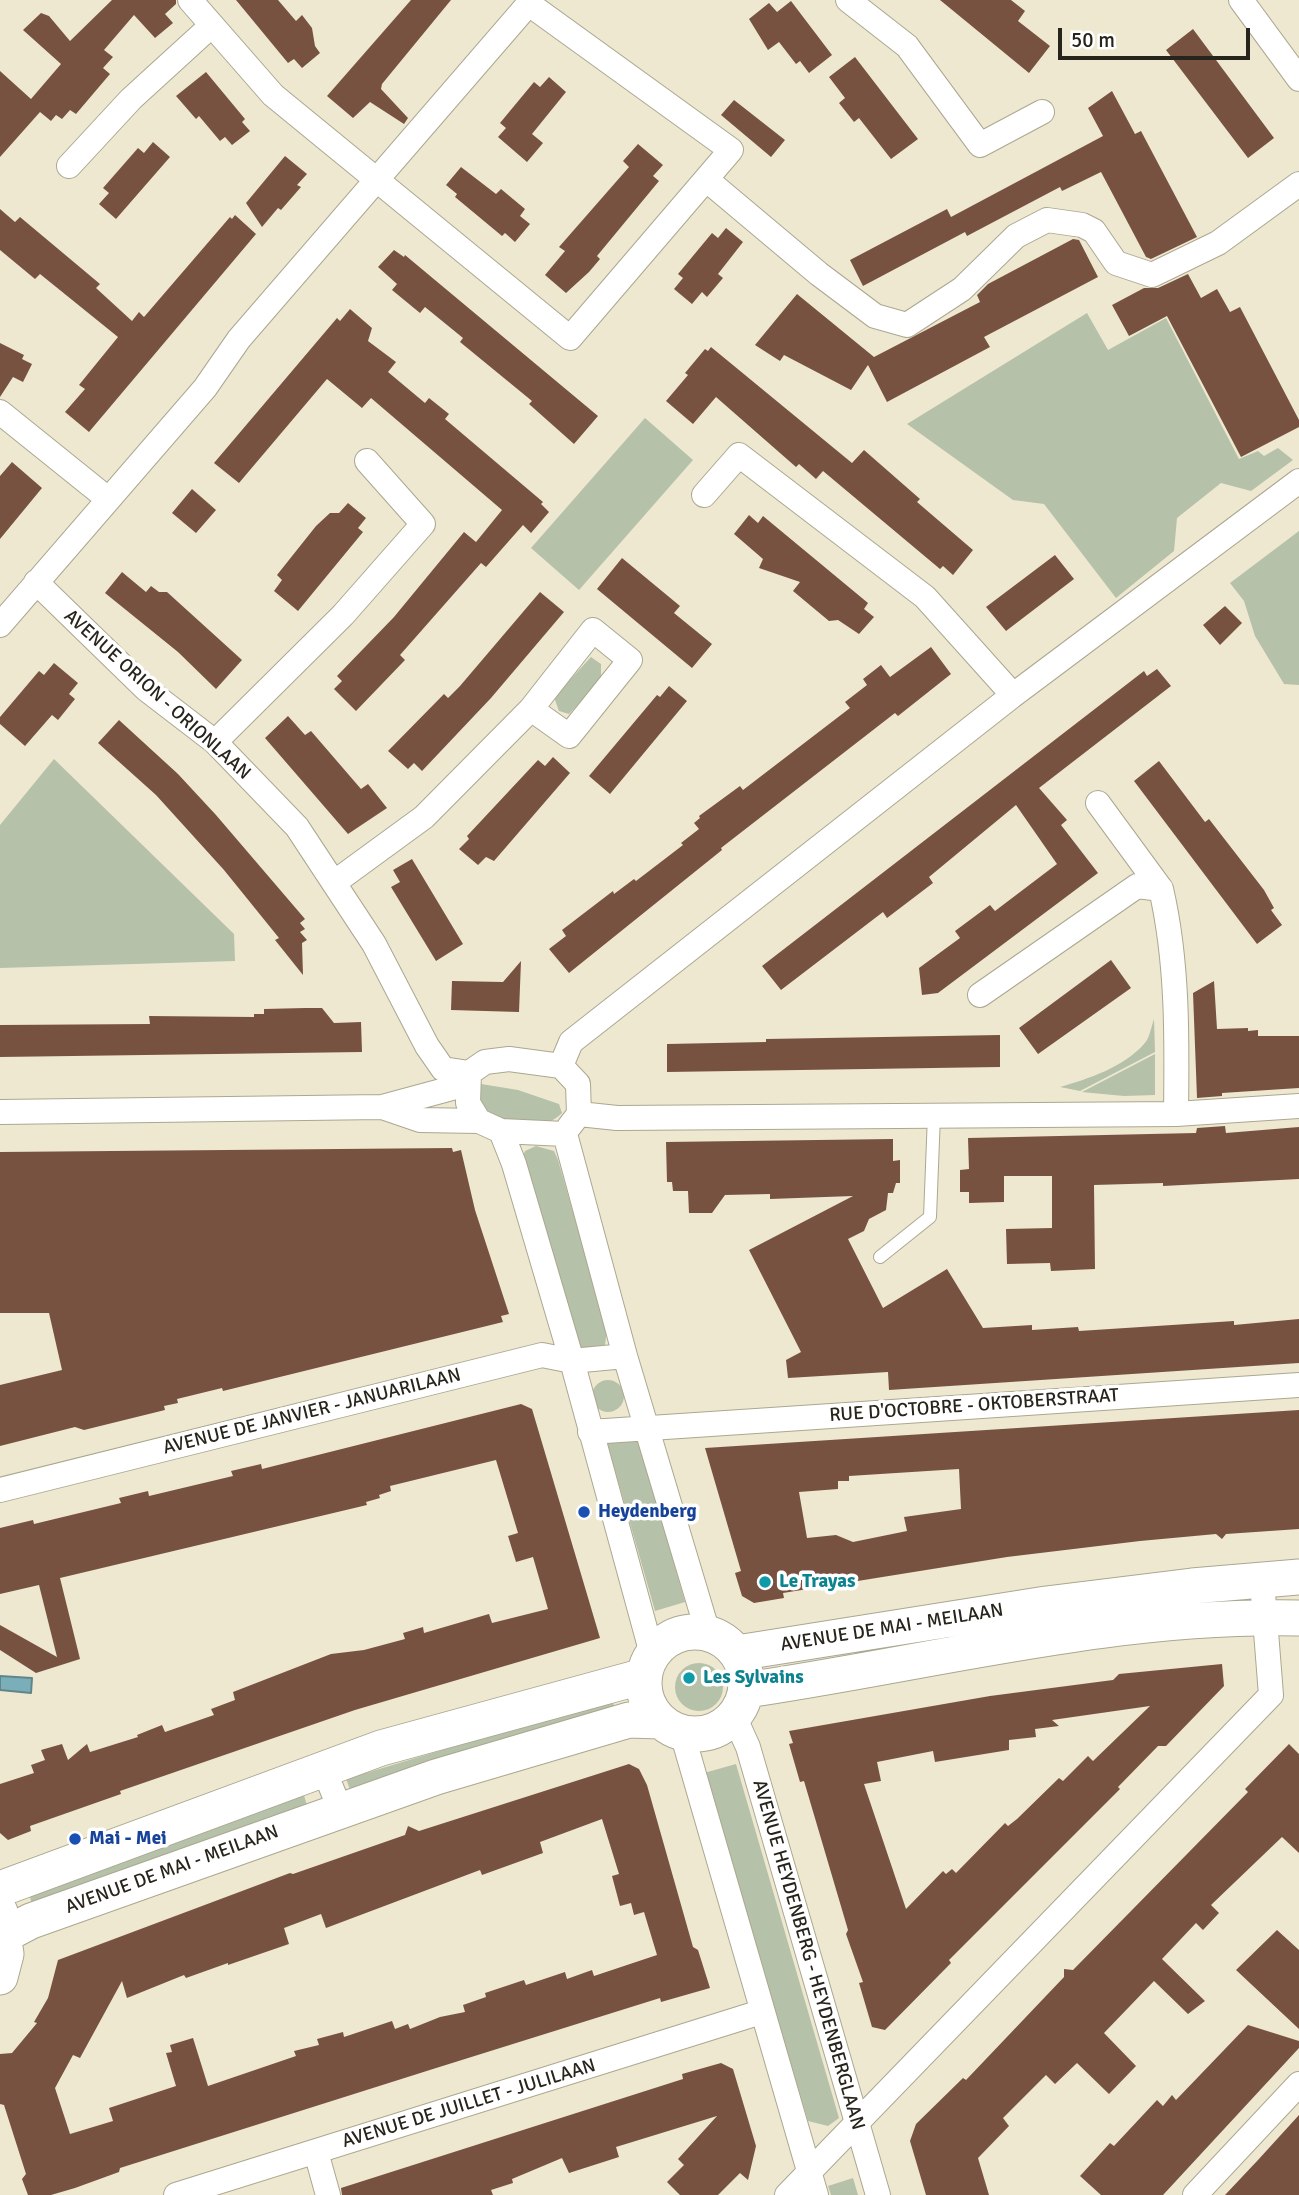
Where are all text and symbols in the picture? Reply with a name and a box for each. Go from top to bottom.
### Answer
scale bar [1061,14,1254,58]
text: 50 m [1071,27,1115,53]
street label: AVENUE ORION - ORIONLAAN [59,605,255,785]
street label: AVENUE DE JANVIER - JANUARILAAN [161,1364,463,1460]
street label: RUE D'OCTOBRE - OKTOBERSTRAAT [829,1385,1119,1427]
place label: Heydenberg [598,1501,697,1523]
marker: Heydenberg [576,1504,592,1520]
place label: Le Trayas [779,1571,855,1593]
marker: Le Trayas [757,1574,773,1590]
street label: AVENUE DE MAI - MEILAAN [779,1599,1005,1657]
place label: Les Sylvains [703,1667,804,1689]
marker: Les Sylvains [681,1670,697,1686]
street label: AVENUE HEYDENBERG - HEYDENBERGLAAN [747,1777,869,2133]
street label: AVENUE DE MAI - MEILAAN [62,1821,282,1919]
place label: Mai - Mei [89,1828,167,1850]
marker: Mai - Mei [67,1831,83,1847]
street label: AVENUE DE JUILLET - JULILAAN [339,2055,599,2153]

